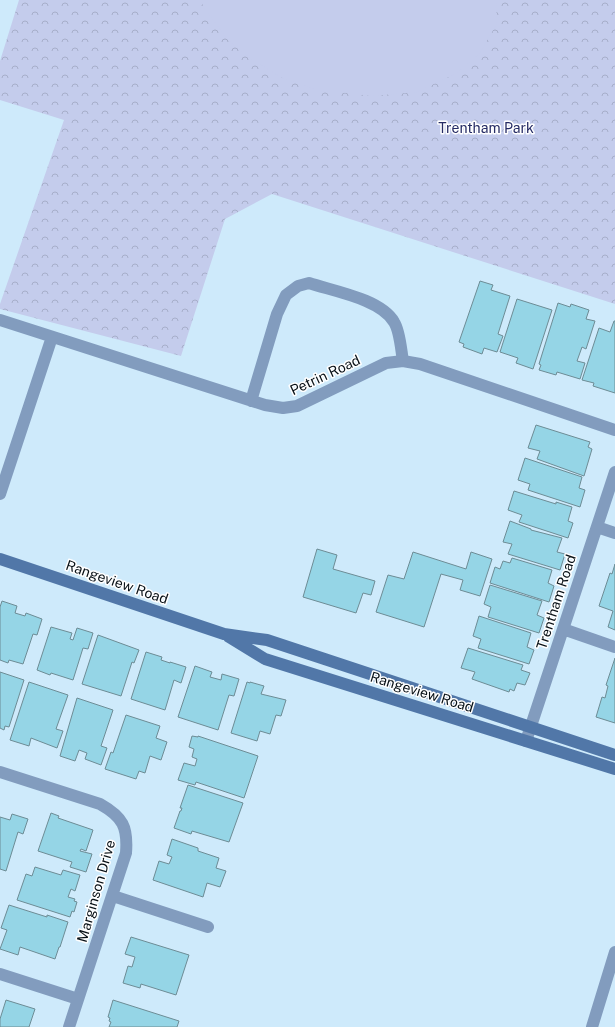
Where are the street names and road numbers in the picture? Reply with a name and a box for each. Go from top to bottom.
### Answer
street label: Petrin Road [287,352,363,398]
street label: Trentham Road [533,553,579,651]
street label: Rangeview Road [64,557,170,607]
street label: Rangeview Road [368,669,476,715]
street label: Marginson Drive [74,838,118,944]

